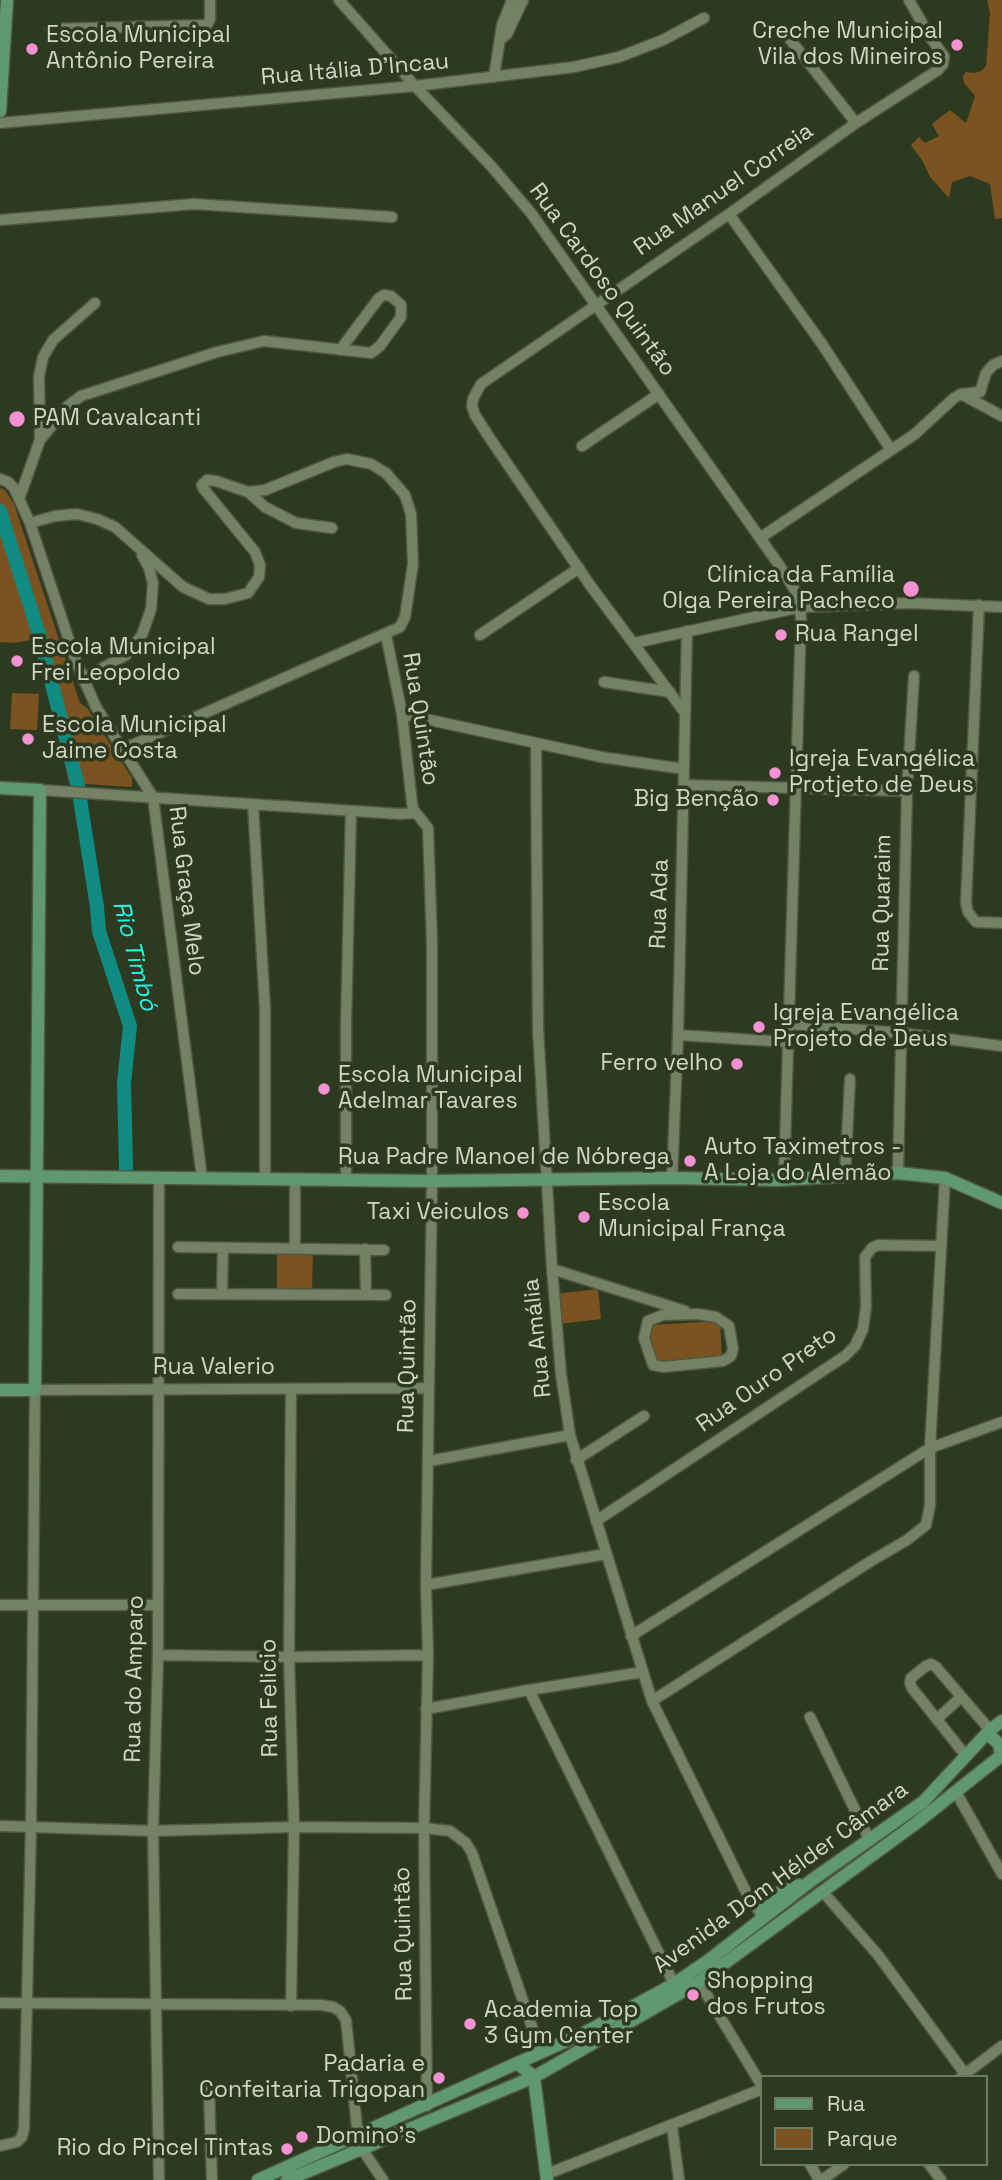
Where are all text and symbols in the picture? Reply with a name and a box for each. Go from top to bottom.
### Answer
place label: Creche Municipal Vila dos Mineiros [752,18,943,72]
place label: Escola Municipal Antônio Pereira [46,22,231,76]
marker: Creche Municipal Vila dos Mineiros [949,37,965,53]
marker: Escola Municipal Antônio Pereira [24,41,40,57]
street label: Rua Itália D'Incau [260,48,450,92]
street label: Rua Manuel Correia [629,118,819,262]
street label: Rua Cardoso Quintão [523,178,681,382]
place label: PAM Cavalcanti [33,405,201,433]
marker: PAM Cavalcanti [7,409,27,429]
place label: Clínica da Família Olga Pereira Pacheco [662,562,895,616]
marker: Clínica da Família Olga Pereira Pacheco [901,579,921,599]
place label: Rua Rangel [795,621,919,649]
marker: Rua Rangel [773,627,789,643]
place label: Escola Municipal Frei Leopoldo [31,634,216,688]
street label: Rua Quintão [396,651,444,787]
marker: Escola Municipal Frei Leopoldo [9,653,25,669]
place label: Escola Municipal Jaime Costa [42,712,227,766]
marker: Escola Municipal Jaime Costa [20,731,36,747]
place label: Igreja Evangélica Protjeto de Deus [789,746,975,800]
marker: Igreja Evangélica Protjeto de Deus [767,765,783,781]
place label: Big Benção [634,786,759,814]
marker: Big Benção [765,792,781,808]
street label: Rua Graça Melo [162,805,210,977]
street label: Rua Quaraim [868,834,898,972]
street label: Rua Ada [645,858,675,950]
water label: Rio Timbó [106,898,162,1014]
place label: Igreja Evangélica Projeto de Deus [773,1000,959,1054]
marker: Igreja Evangélica Projeto de Deus [751,1019,767,1035]
place label: Ferro velho [601,1050,723,1078]
marker: Ferro velho [729,1056,745,1072]
place label: Escola Municipal Adelmar Tavares [338,1062,523,1116]
marker: Escola Municipal Adelmar Tavares [316,1081,332,1097]
place label: Auto Taximetros - A Loja do Alemão [704,1134,901,1188]
street label: Rua Padre Manoel de Nóbrega [338,1144,670,1172]
marker: Auto Taximetros - A Loja do Alemão [682,1153,698,1169]
place label: Escola Municipal França [598,1190,786,1244]
place label: Taxi Veiculos [367,1199,509,1227]
marker: Taxi Veiculos [515,1205,531,1221]
marker: Escola Municipal França [576,1209,592,1225]
street label: Rua Amália [518,1277,558,1399]
street label: Rua Quintão [393,1299,423,1433]
street label: Rua Ouro Preto [691,1321,843,1439]
street label: Rua Valerio [153,1354,275,1382]
street label: Rua do Amparo [120,1595,150,1763]
street label: Rua Felicio [255,1639,285,1757]
street label: Avenida Dom Hélder Câmara [648,1776,914,1980]
street label: Rua Quintão [389,1867,419,2001]
place label: Shopping dos Frutos [707,1968,826,2022]
marker: Shopping dos Frutos [685,1987,701,2003]
place label: Academia Top 3 Gym Center [484,1997,638,2051]
marker: Academia Top 3 Gym Center [462,2016,478,2032]
place label: Padaria e Confeitaria Trigopan [199,2051,425,2105]
marker: Padaria e Confeitaria Trigopan [431,2070,447,2086]
legend [760,2075,988,2166]
text: Rua [827,2090,865,2117]
place label: Domino's [316,2123,416,2151]
text: Parque [827,2125,898,2152]
marker: Domino's [294,2129,310,2145]
place label: Rio do Pincel Tintas [57,2135,273,2163]
marker: Rio do Pincel Tintas [279,2141,295,2157]

